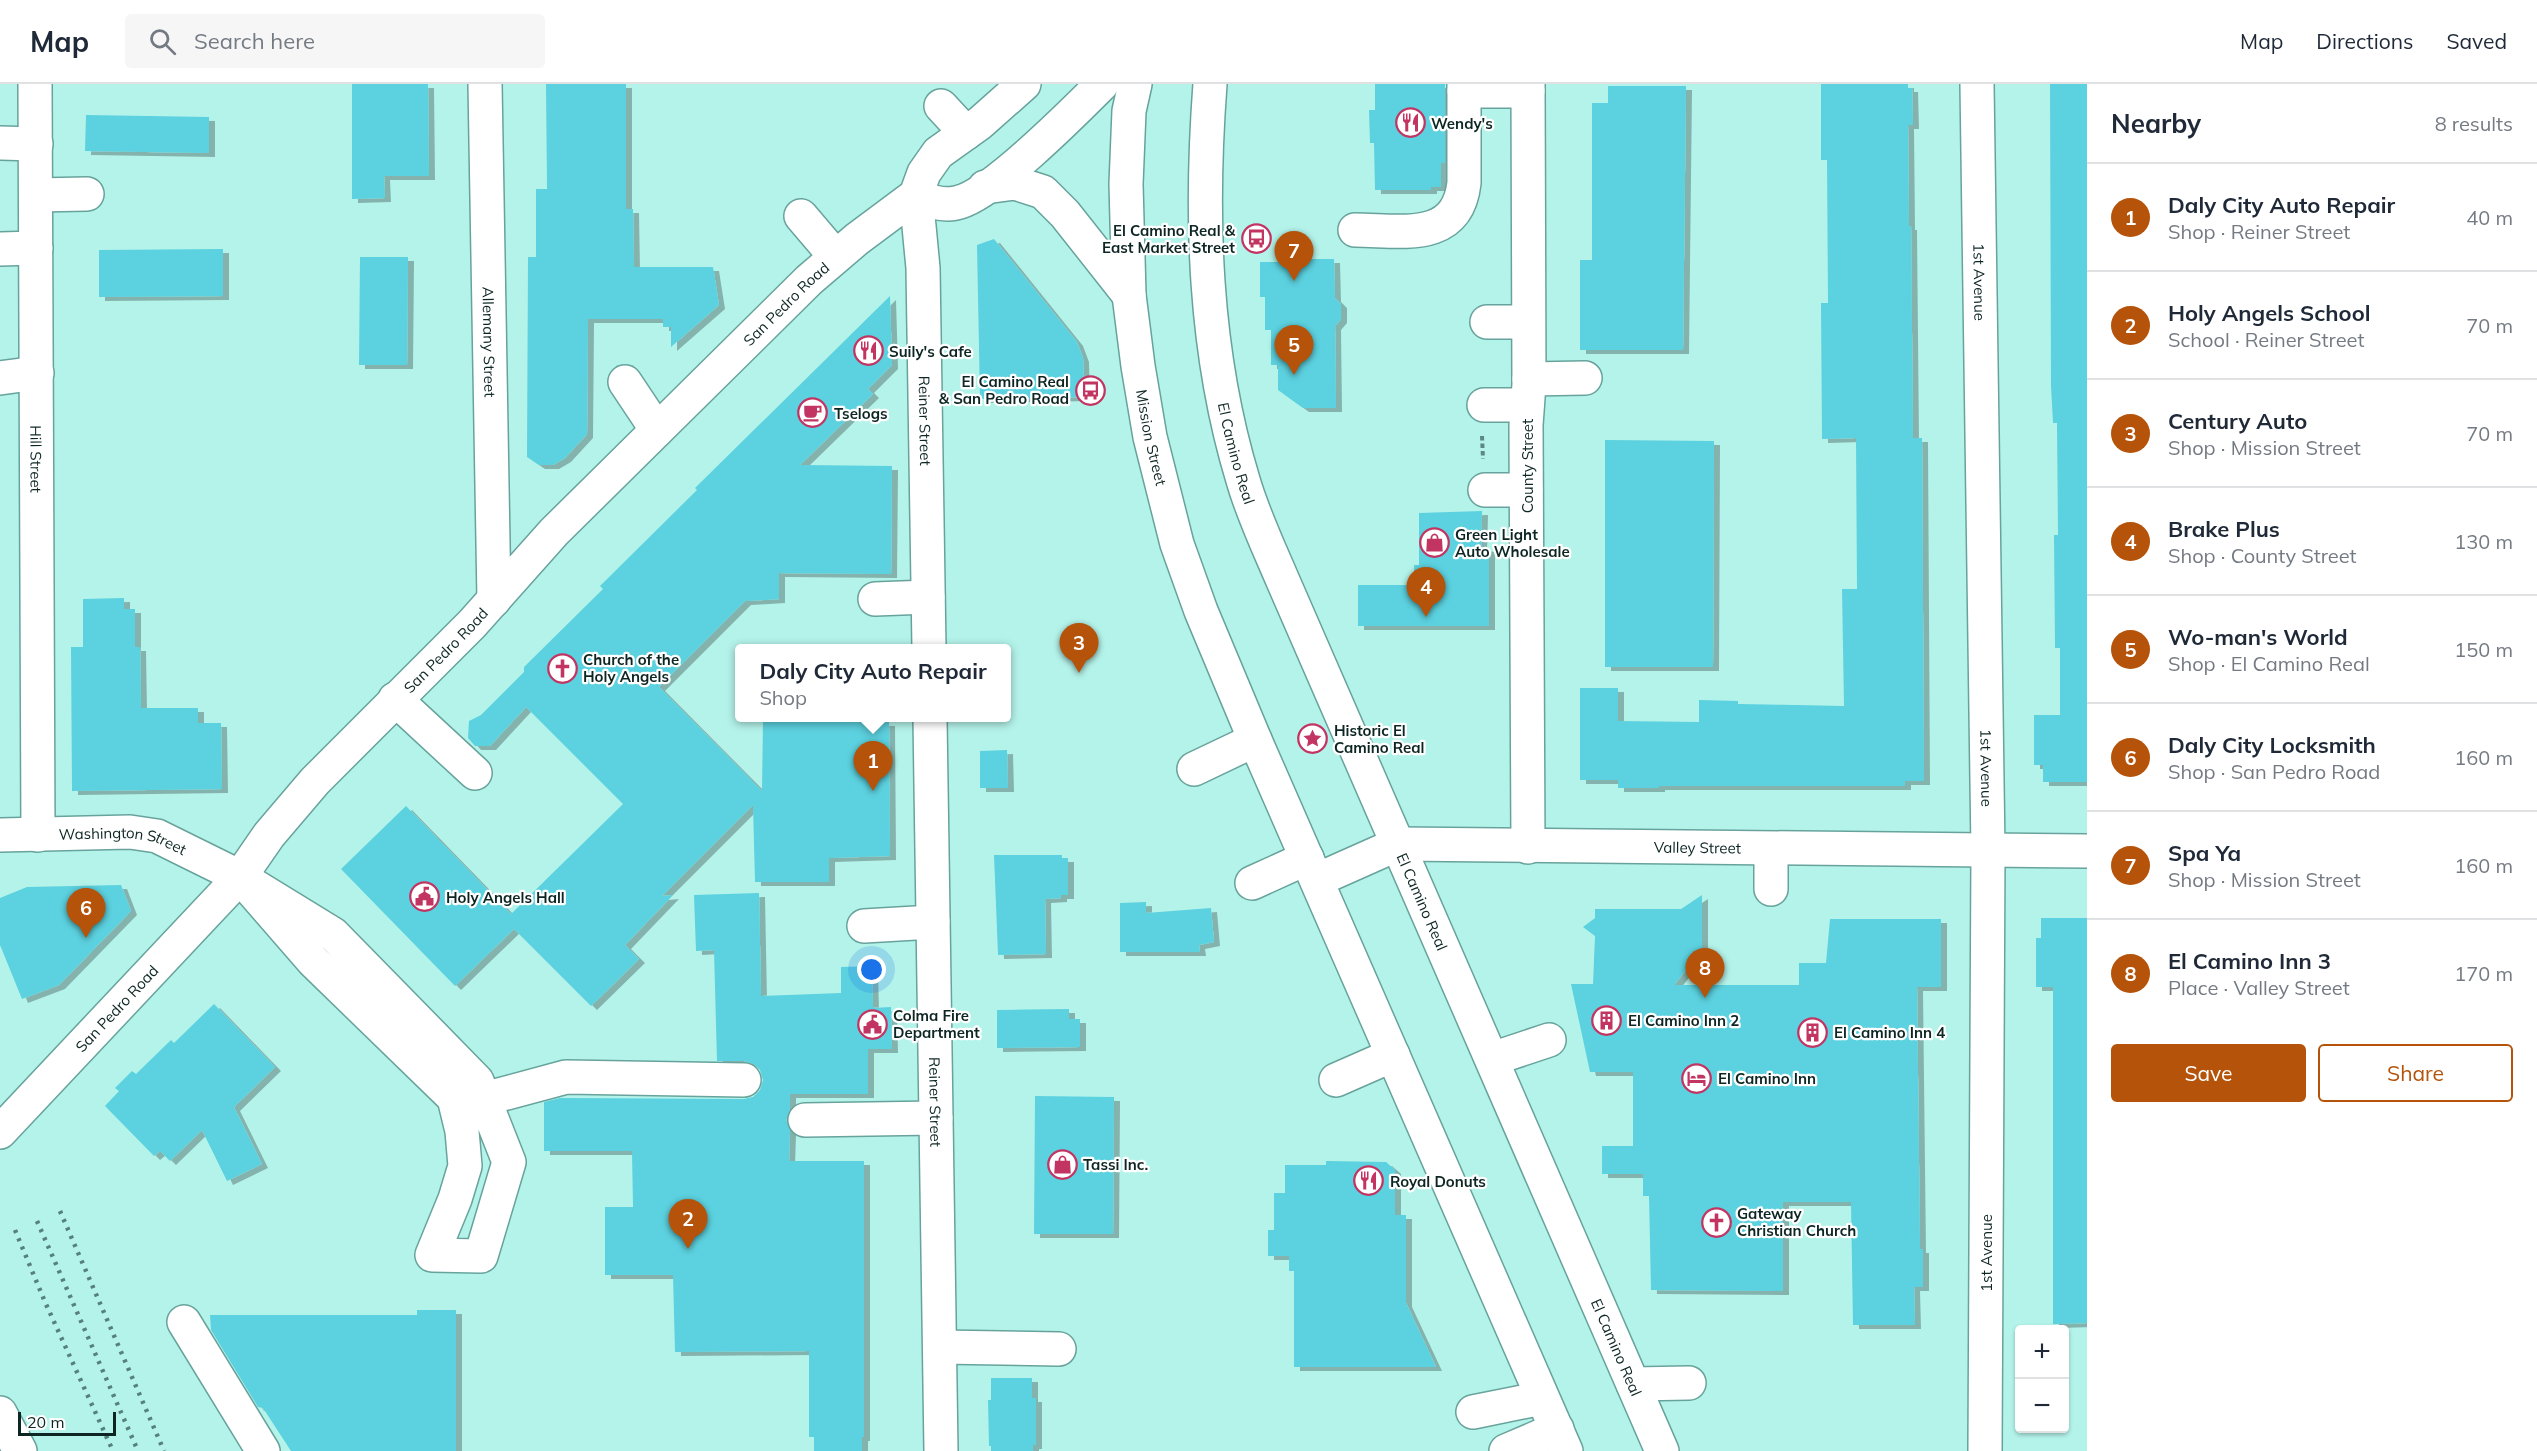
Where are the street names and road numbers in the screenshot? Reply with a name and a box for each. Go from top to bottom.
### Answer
street label: 1st Avenue [1970,243,1990,321]
street label: San Pedro Road [739,258,833,349]
street label: Allemany Street [479,286,500,397]
street label: Reiner Street [915,376,936,466]
street label: Mission Street [1133,388,1171,487]
street label: El Camino Real [1214,401,1260,507]
street label: County Street [1518,419,1537,513]
street label: Hill Street [27,425,46,493]
street label: San Pedro Road [399,603,492,697]
street label: 1st Avenue [1977,729,1997,807]
street label: Washington Street [58,822,190,859]
street label: Valley Street [1654,837,1741,857]
street label: El Camino Real [1393,850,1452,953]
street label: San Pedro Road [71,961,162,1056]
street label: Reiner Street [926,1057,946,1147]
street label: 1st Avenue [1977,1214,1996,1292]
street label: El Camino Real [1587,1295,1646,1399]

